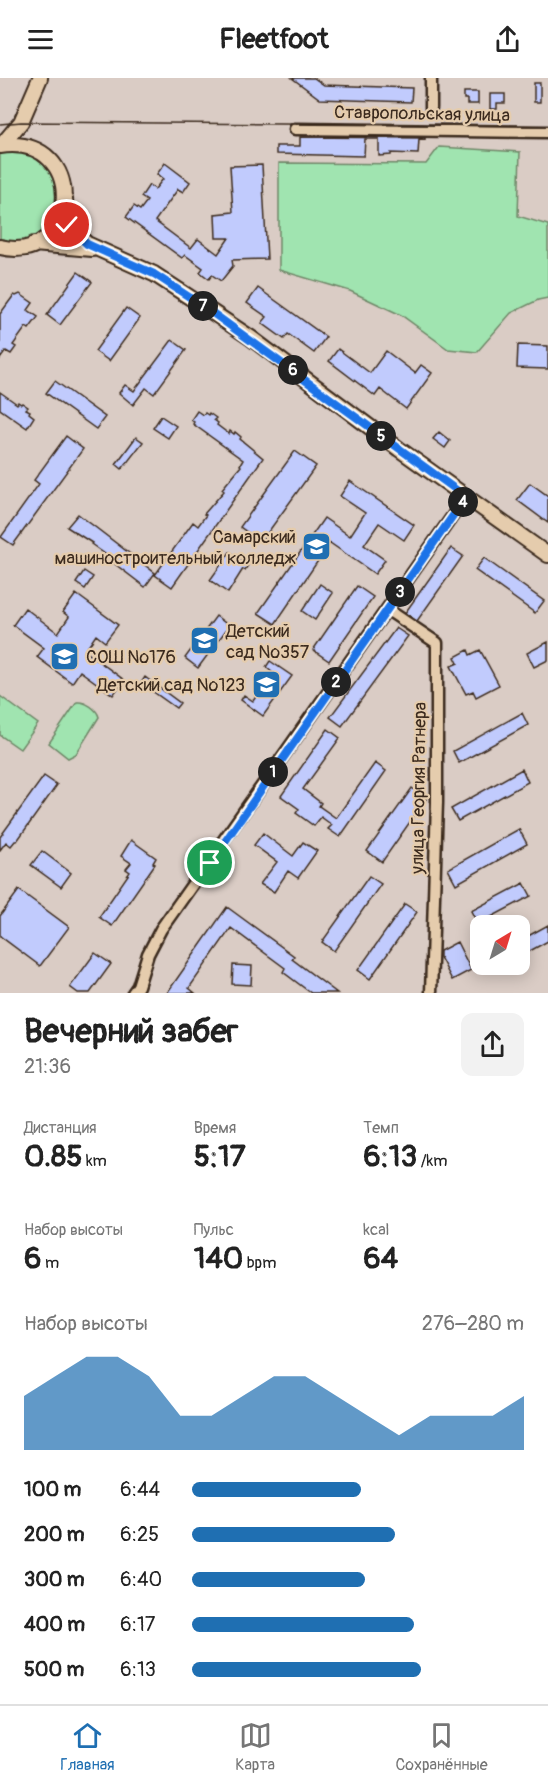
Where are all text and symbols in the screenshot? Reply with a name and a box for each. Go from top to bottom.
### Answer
icon: menu [24,23,57,56]
text: Fleetfoot [219,23,329,56]
icon: share [491,23,524,56]
street label: Ставропольская улица [334,101,510,127]
pin [41,199,92,250]
icon: check [50,208,83,241]
pin: 7 [188,291,218,321]
text: 7 [199,296,207,316]
pin: 6 [278,355,308,385]
text: 6 [288,360,298,380]
pin: 5 [366,421,396,451]
text: 5 [377,426,385,446]
pin: 4 [448,487,478,517]
text: 4 [458,492,468,512]
place label: Самарский машиностроительный колледж [55,526,296,570]
school or university icon: Самарский машиностроительный колледж [301,531,333,563]
pin: 3 [385,577,415,607]
text: 3 [396,582,404,602]
place label: Детский сад №357 [225,620,310,664]
school or university icon: Детский сад №357 [189,625,221,657]
school or university icon: СОШ №176 [49,641,81,673]
place label: СОШ №176 [86,646,176,669]
pin: 2 [321,667,351,697]
school or university icon: Детский сад №123 [250,669,282,701]
text: 2 [332,672,340,692]
place label: Детский сад №123 [96,674,245,697]
street label: улица Георгия Ратнера [406,702,432,875]
pin: 1 [258,757,288,787]
text: 1 [270,762,276,782]
pin [184,837,235,888]
icon: arrive [193,846,226,879]
north arrow [470,915,530,975]
map controls [470,915,530,975]
text: Вечерний забег [24,1011,238,1052]
button: share [461,1013,524,1076]
text: 21:36 [24,1054,71,1079]
text: Дистанция [24,1118,97,1138]
text: Время [194,1118,236,1138]
text: Темп [363,1118,399,1138]
text: 0.85 [24,1138,82,1175]
text: 5:17 [194,1138,246,1175]
text: 6:13 [363,1138,417,1175]
text: km [82,1151,107,1171]
text: /km [417,1151,447,1171]
text: Набор высоты [24,1220,123,1240]
text: Пульс [194,1220,234,1240]
text: kcal [363,1220,389,1240]
text: 6 [24,1240,41,1277]
text: 140 [194,1240,243,1277]
text: 64 [363,1240,398,1277]
text: m [41,1253,59,1273]
text: bpm [243,1253,276,1273]
text: Набор высоты [24,1311,148,1336]
text: 276–280 m [422,1311,524,1336]
text: 100 m [24,1477,81,1502]
text: 6:44 [120,1477,160,1502]
text: 200 m [24,1522,85,1547]
text: 6:25 [120,1522,159,1547]
text: 300 m [24,1567,85,1592]
text: 6:40 [120,1567,162,1592]
text: 400 m [24,1612,85,1637]
text: 6:17 [120,1612,155,1637]
text: 500 m [24,1657,84,1682]
text: 6:13 [120,1657,156,1682]
tab: Главная [60,1719,115,1775]
tab: Карта [235,1719,275,1775]
tab: Сохранённые [395,1719,488,1775]

